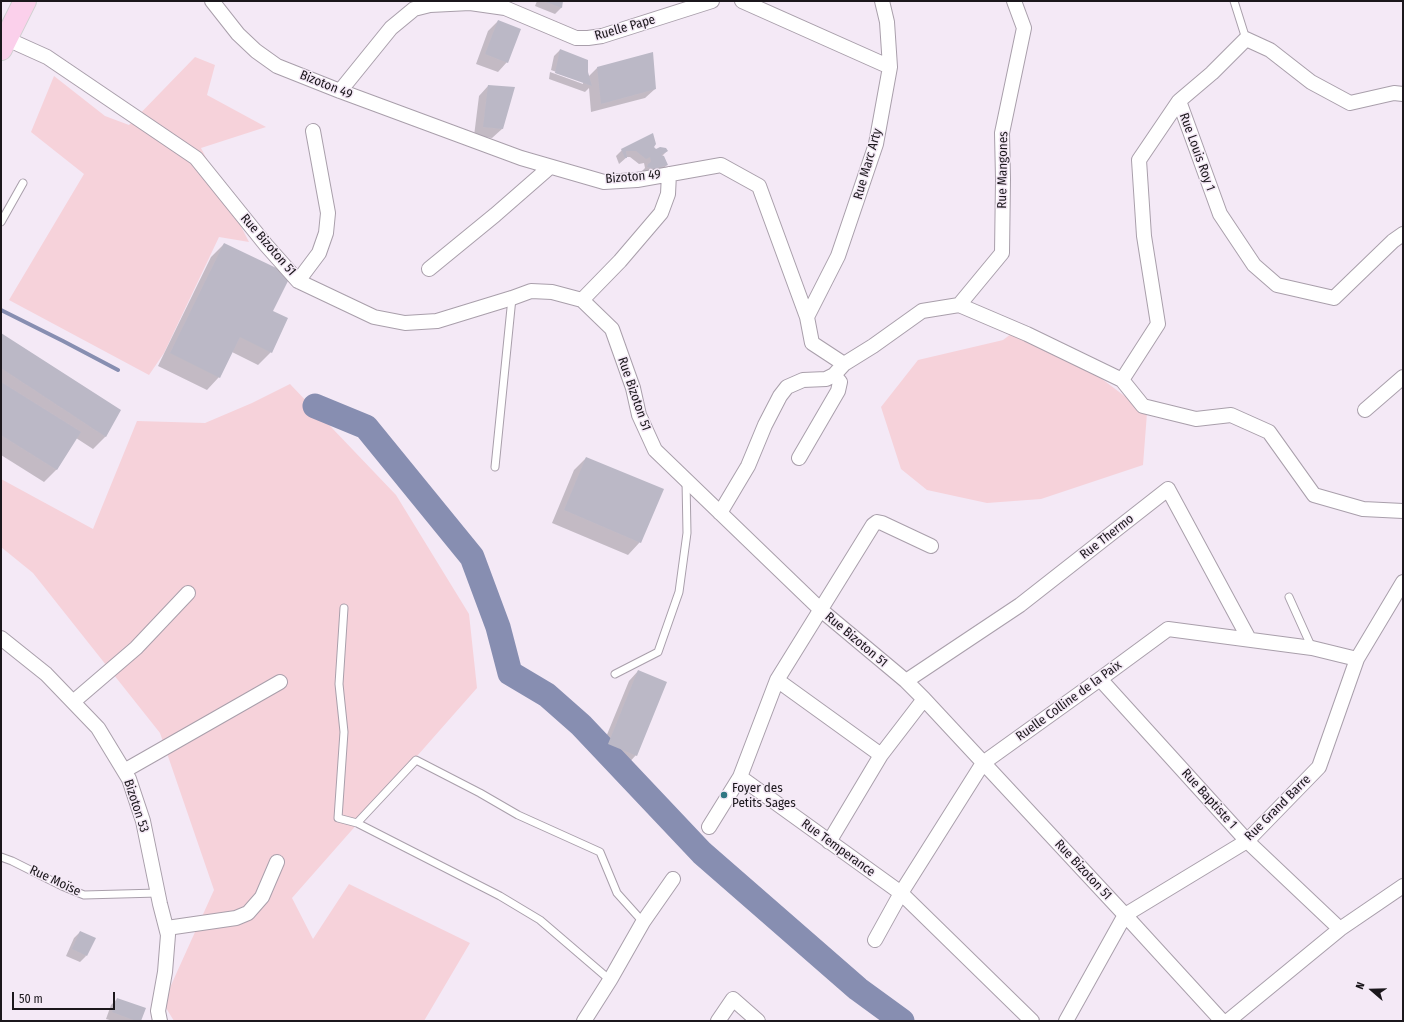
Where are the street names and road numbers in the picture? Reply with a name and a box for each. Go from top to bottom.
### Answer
street label: Ruelle Pape [593,12,657,44]
street label: Bizoton 49 [297,67,355,103]
street label: Rue Louis Roy 1 [1176,111,1218,193]
street label: Rue Marc Arty [850,127,886,201]
street label: Rue Mangones [995,131,1011,209]
street label: Bizoton 49 [605,167,661,187]
street label: Rue Bizoton 51 [237,211,299,279]
street label: Rue Bizoton 51 [614,355,654,433]
street label: Rue Thermo [1077,511,1137,563]
street label: Rue Bizoton 51 [822,609,890,671]
street label: Ruelle Colline de la Paix [1013,657,1125,745]
street label: Rue Baptiste 1 [1178,766,1240,832]
street label: Rue Grand Barre [1242,772,1314,844]
street label: Bizoton 53 [120,778,152,834]
street label: Rue Temperance [798,816,878,880]
street label: Rue Bizoton 51 [1051,837,1115,903]
street label: Rue Moïse [27,862,83,900]

